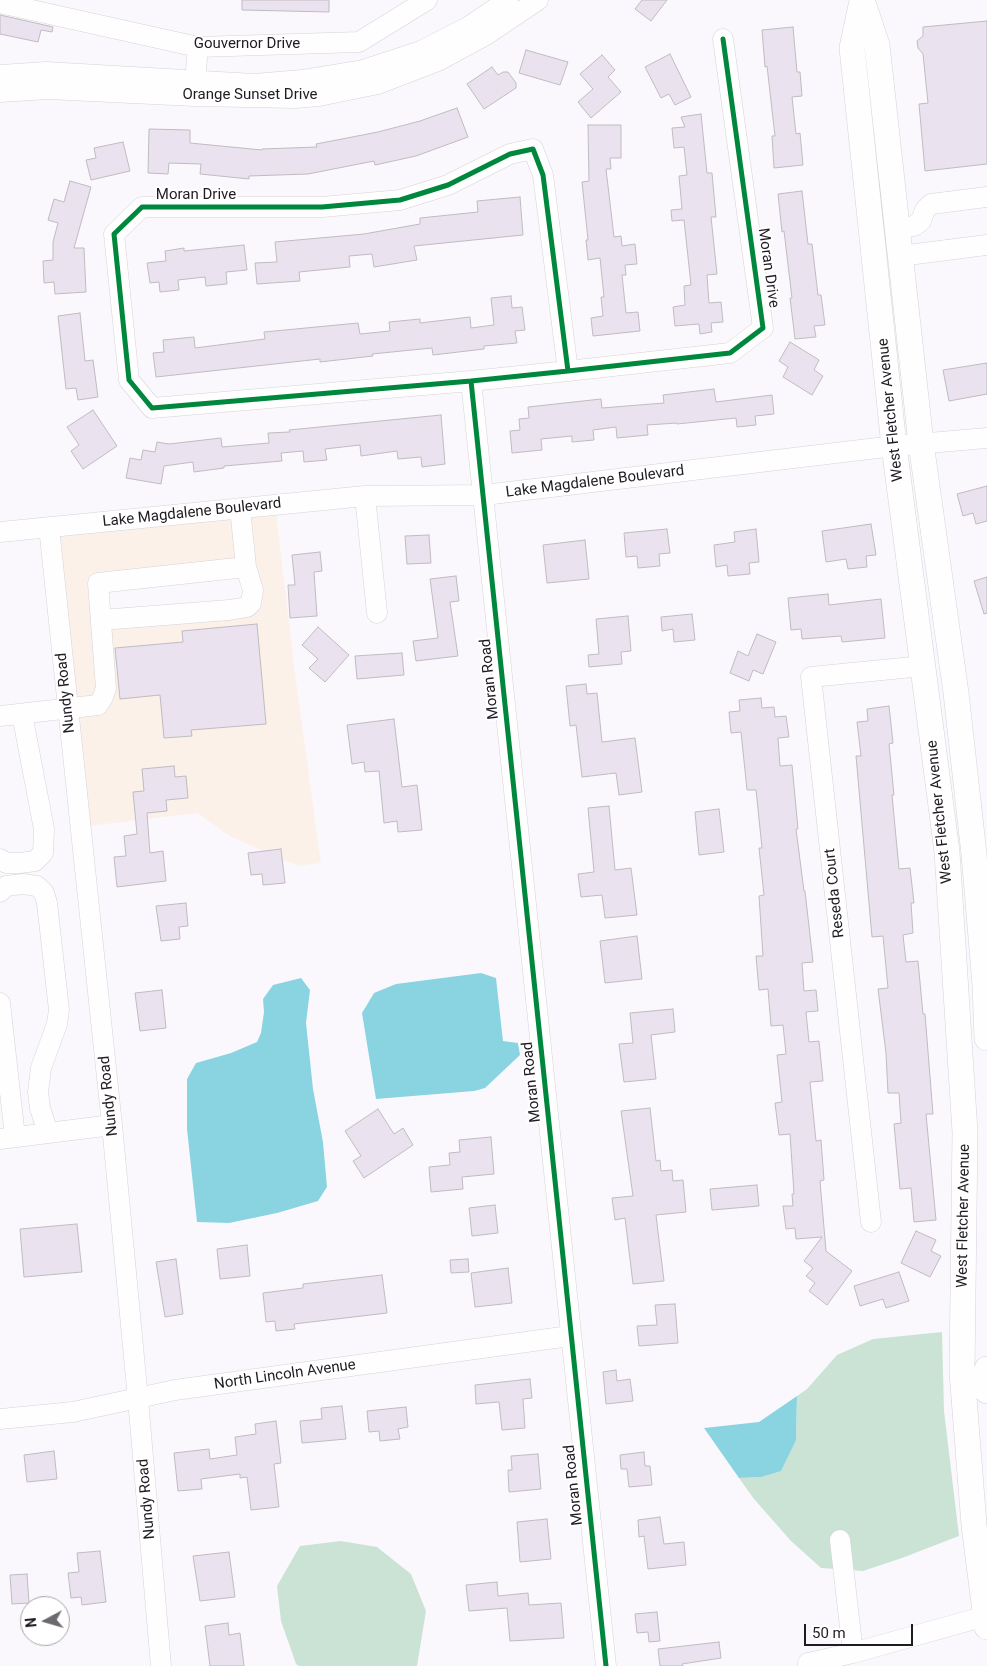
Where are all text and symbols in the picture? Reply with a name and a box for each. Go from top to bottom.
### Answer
street label: Gouvernor Drive [194,35,300,53]
street label: Orange Sunset Drive [182,86,318,104]
street label: Moran Drive [156,186,236,204]
street label: Moran Drive [753,227,783,309]
street label: West Fletcher Avenue [875,337,907,483]
street label: Lake Magdalene Boulevard [505,462,685,502]
street label: Lake Magdalene Boulevard [102,495,282,531]
street label: Moran Road [477,638,503,720]
street label: Nundy Road [53,652,79,734]
street label: West Fletcher Avenue [924,739,956,885]
street label: Reseda Court [821,847,849,939]
street label: Moran Road [519,1041,545,1123]
street label: Nundy Road [96,1055,122,1137]
street label: West Fletcher Avenue [954,1144,974,1288]
street label: North Lincoln Avenue [213,1356,357,1394]
street label: Moran Road [561,1444,587,1526]
street label: Nundy Road [135,1458,159,1540]
north arrow [20,1596,70,1646]
scale bar [807,1614,916,1646]
text: N [23,1617,40,1628]
text: 50 m [812,1624,846,1642]

